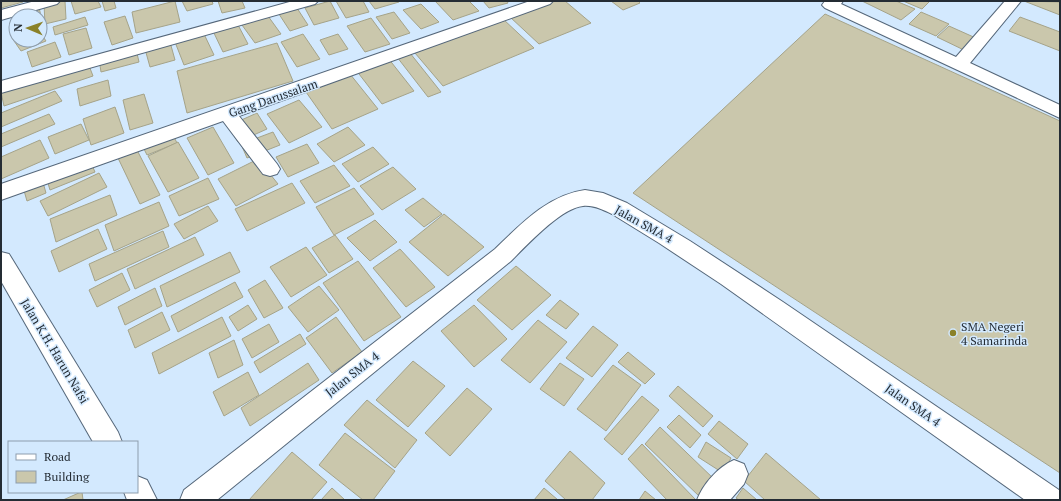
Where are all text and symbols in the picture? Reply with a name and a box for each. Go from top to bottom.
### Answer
north arrow [8,8,48,48]
text: N [11,23,25,32]
street label: Gang Darussalam [226,76,320,120]
street label: Jalan SMA 4 [612,202,676,246]
street label: Jalan K.H. Harun Nafsi [18,296,92,406]
place label: SMA Negeri 4 Samarinda [961,319,1027,348]
marker: SMA Negeri 4 Samarinda [948,328,958,338]
street label: Jalan SMA 4 [322,348,382,400]
street label: Jalan SMA 4 [882,381,944,430]
legend [8,441,138,493]
text: Road [44,449,71,464]
text: Building [44,469,90,484]

